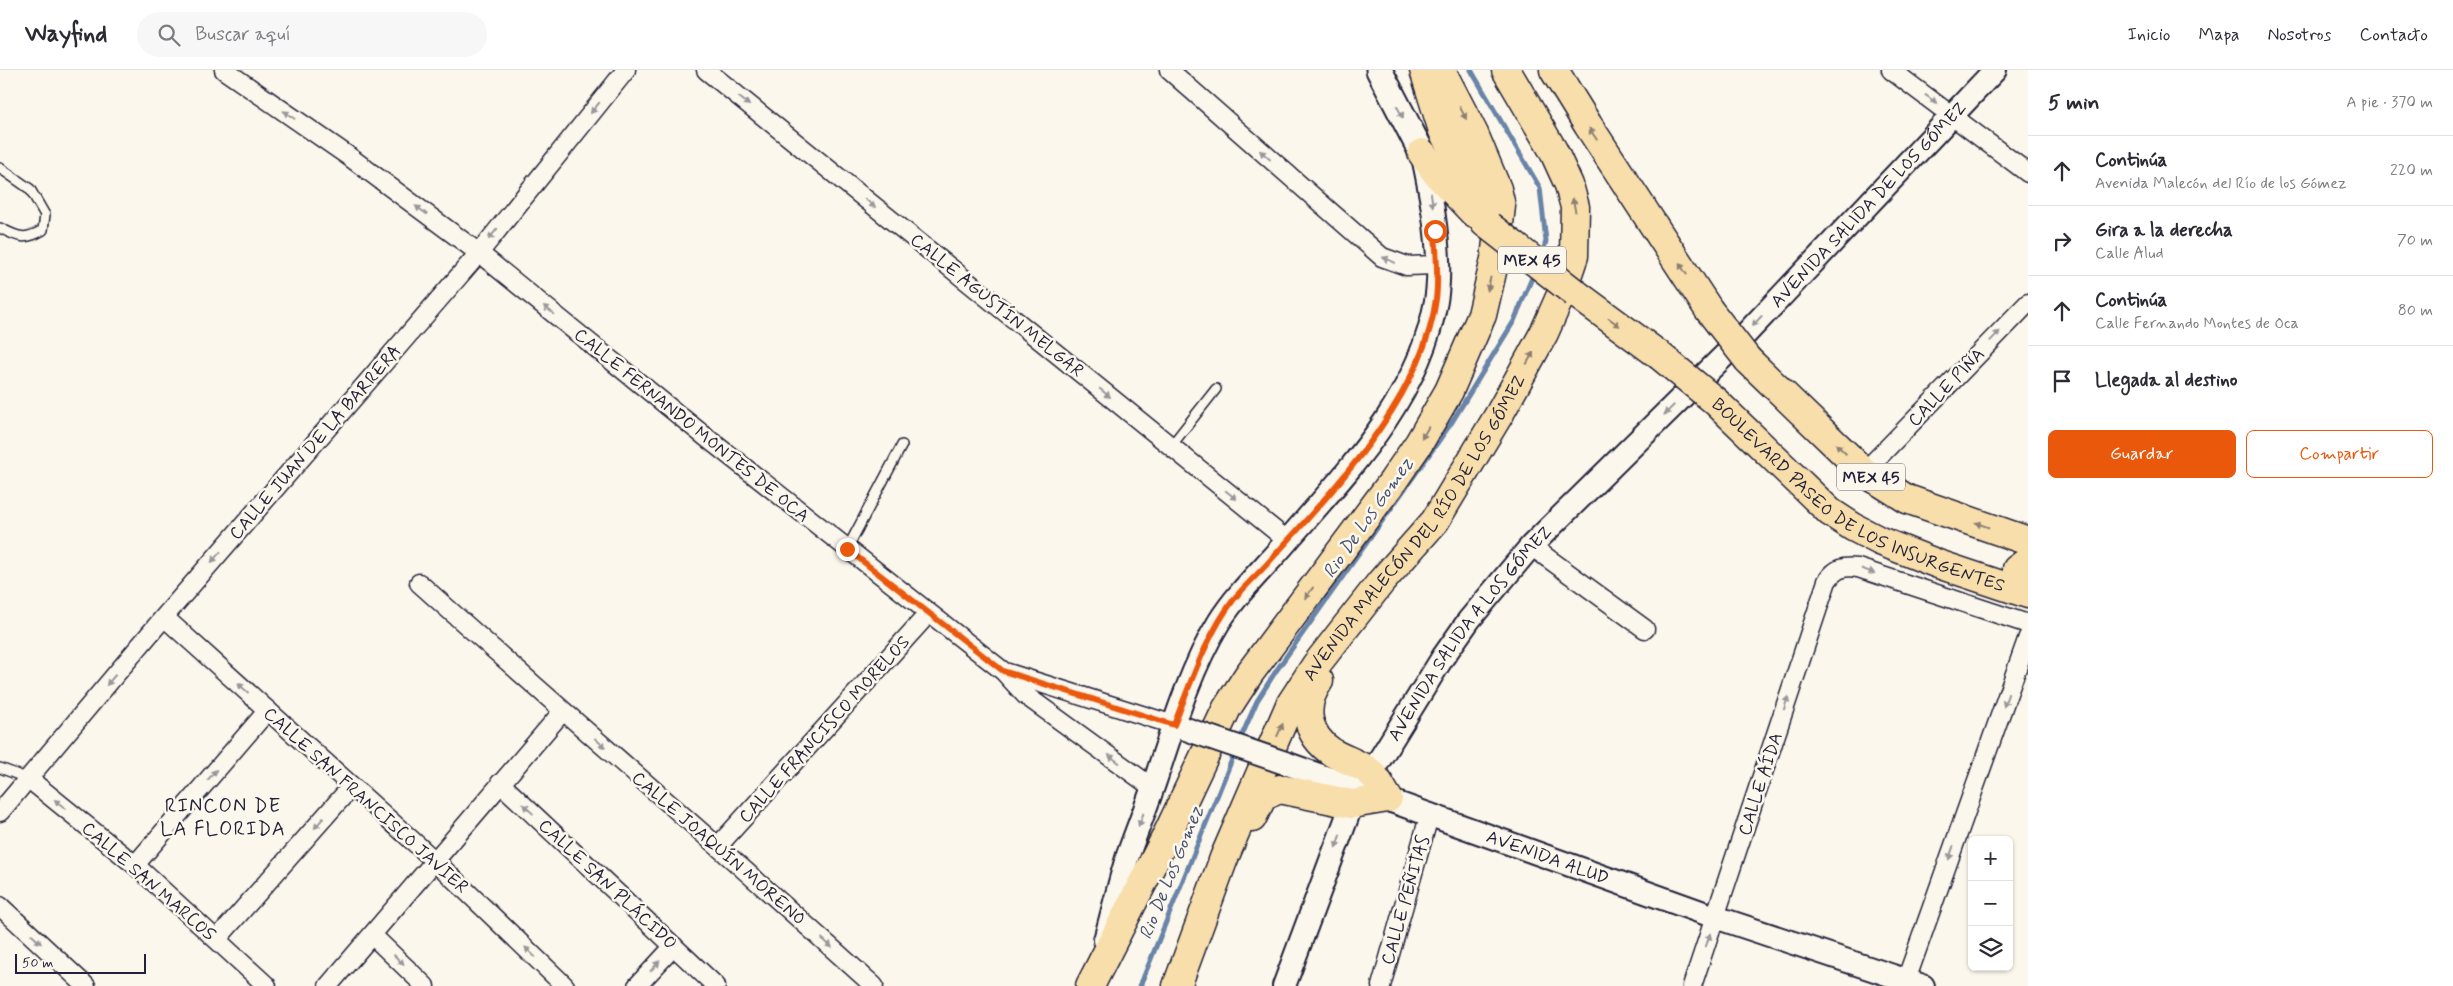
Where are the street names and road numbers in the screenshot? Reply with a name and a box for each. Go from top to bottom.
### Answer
street label: AVENIDA SALIDA DE LOS GÓMEZ [1766,97,1972,313]
street label: CALLE AGUSTÍN MELGAR [905,228,1088,383]
road number: MEX 45 [1498,246,1566,274]
street label: CALLE FERNANDO MONTES DE OCA [569,323,814,528]
street label: CALLE JUAN DE LA BARRERA [224,340,407,545]
street label: CALLE PIÑA [1903,343,1990,432]
street label: AVENIDA MALECÓN DEL RÍO DE LOS GÓMEZ [1298,371,1532,686]
street label: BOULEVARD PASEO DE LOS INSURGENTES [1706,393,2008,598]
road number: MEX 45 [1837,464,1905,491]
street label: AVENIDA SALIDA A LOS GÓMEZ [1383,521,1557,746]
street label: CALLE FRANCISCO MORELOS [734,631,916,829]
street label: CALLE SAN FRANCISCO JAVIER [258,702,473,899]
street label: CALLE AÍDA [1733,730,1789,839]
street label: CALLE JOAQUÍN MORENO [626,766,811,931]
street label: CALLE SAN PLÁCIDO [533,814,682,955]
street label: CALLE SAN MARCOS [76,817,221,947]
street label: AVENIDA ALUD [1483,825,1612,891]
street label: CALLE PEÑITAS [1376,833,1436,968]

